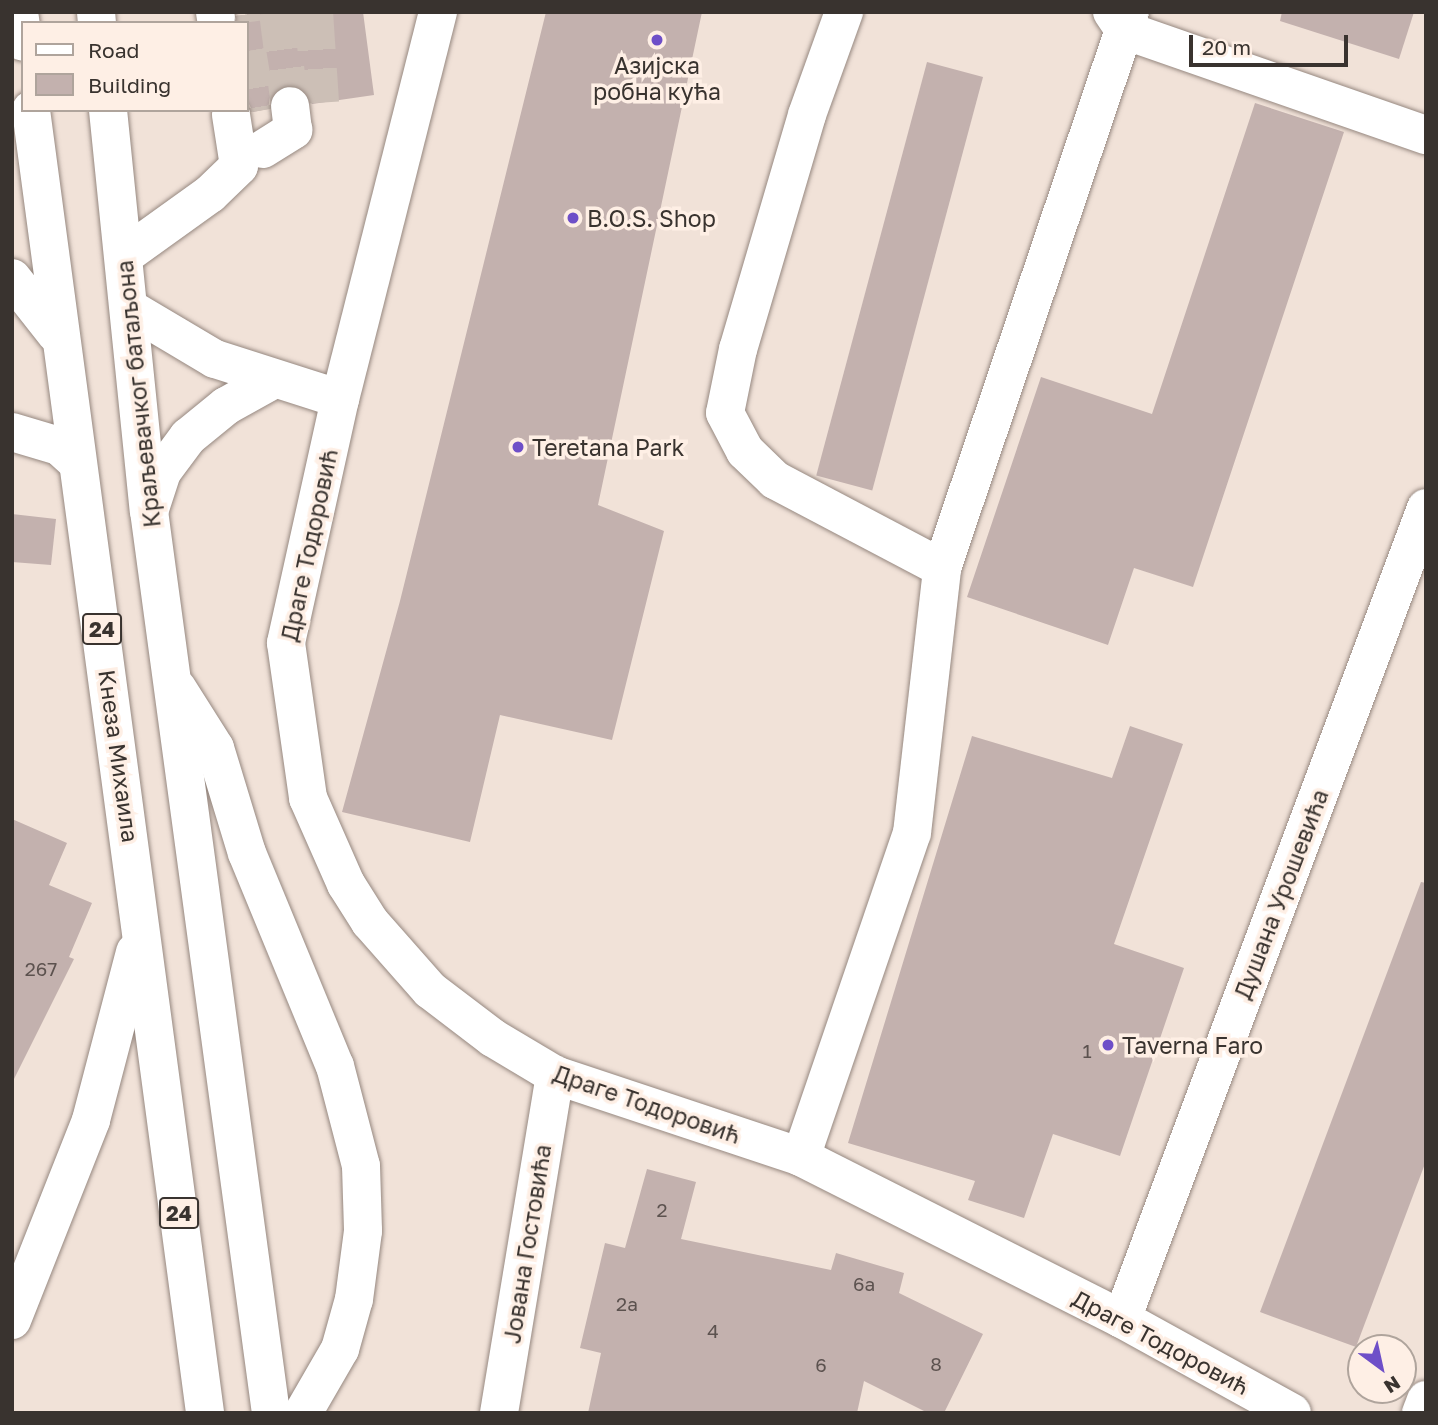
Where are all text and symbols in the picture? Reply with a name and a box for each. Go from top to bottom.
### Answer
legend [21,21,248,112]
scale bar [1193,21,1352,65]
marker: Азијска робна кућа [649,32,665,48]
text: 20 m [1202,34,1251,60]
text: Road [88,37,139,63]
place label: Азијска робна кућа [593,51,721,105]
text: Building [88,72,171,98]
place label: B.O.S. Shop [587,204,716,232]
marker: B.O.S. Shop [565,210,581,226]
street label: Краљевачког батаљона [110,259,166,529]
place label: Teretana Park [532,433,684,461]
marker: Teretana Park [510,439,526,455]
street label: Драге Тодоровић [275,446,343,644]
road number: 24 [81,612,123,646]
street label: Кнеза Михаила [93,668,145,844]
street label: Душана Урошевића [1228,785,1334,1003]
house number: 267 [25,958,57,980]
place label: Taverna Faro [1122,1031,1263,1059]
marker: Taverna Faro [1100,1037,1116,1053]
house number: 1 [1082,1040,1092,1062]
street label: Драге Тодоровић [550,1059,744,1149]
street label: Јована Гостовића [498,1143,556,1345]
road number: 24 [158,1196,200,1230]
house number: 2 [656,1199,668,1221]
house number: 6a [853,1273,875,1295]
street label: Драге Тодоровић [1068,1284,1254,1400]
house number: 2a [616,1293,638,1315]
house number: 4 [707,1320,719,1342]
north arrow [1347,1334,1417,1404]
house number: 8 [930,1353,942,1375]
house number: 6 [815,1354,827,1376]
text: N [1380,1372,1405,1399]

